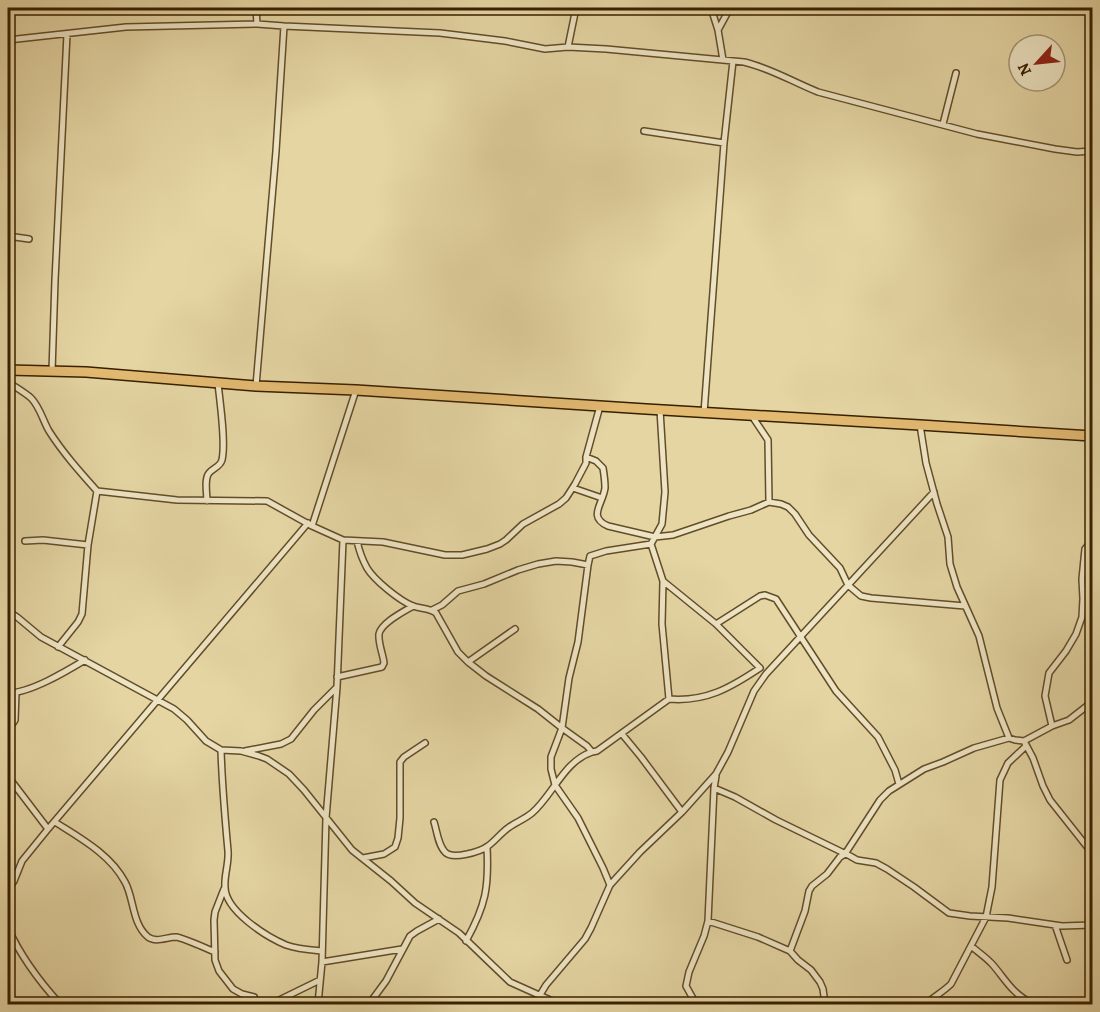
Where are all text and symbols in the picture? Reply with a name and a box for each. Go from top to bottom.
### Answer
north arrow [1007,33,1067,93]
text: N [1012,59,1037,80]

